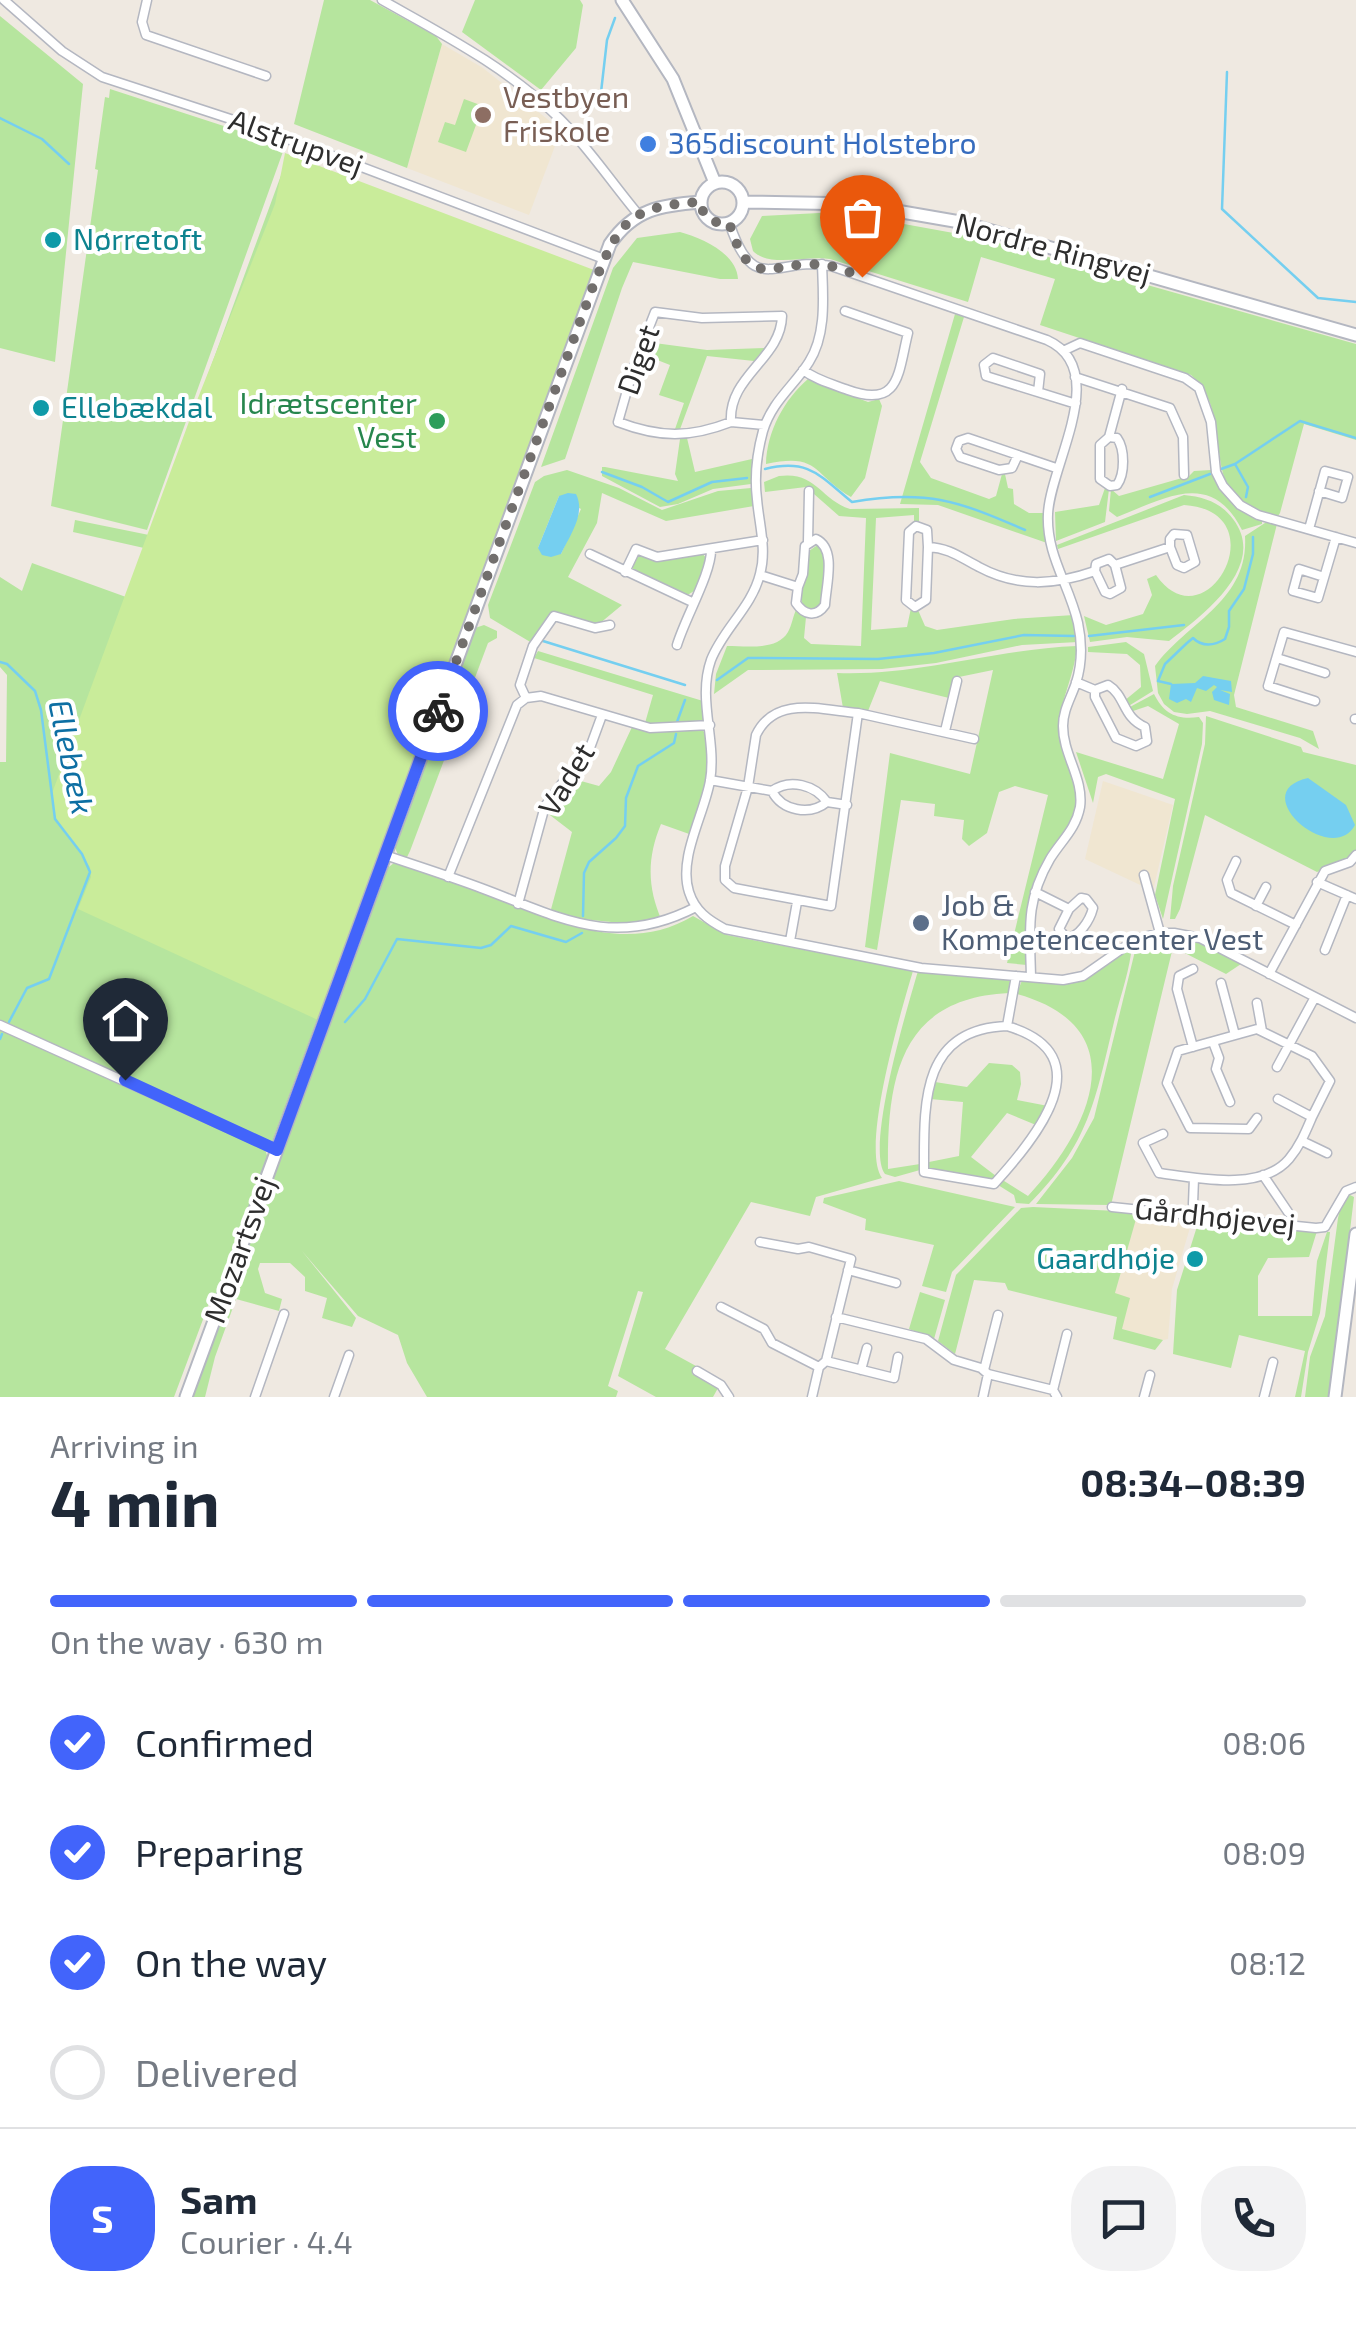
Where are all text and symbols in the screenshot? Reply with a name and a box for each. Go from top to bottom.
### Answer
place label: Vestbyen Friskole [503,78,629,148]
street label: Alstrupvej [225,100,369,182]
marker: Vestbyen Friskole [472,104,494,126]
place label: 365discount Holstebro [668,124,976,160]
marker: 365discount Holstebro [637,133,659,155]
pin [820,175,905,278]
icon: bag [835,190,890,245]
street label: Nordre Ringvej [952,204,1155,290]
place label: Nørretoft [73,220,202,256]
marker: Nørretoft [42,229,64,251]
street label: Diget [608,320,666,399]
place label: Idrætscenter Vest [240,384,417,454]
place label: Ellebækdal [61,388,212,424]
marker: Ellebækdal [30,397,52,419]
marker: Idrætscenter Vest [426,410,448,432]
courier [388,661,488,761]
icon: bike [411,684,466,739]
water label: Ellebæk [42,696,104,818]
street label: Vadet [530,736,601,822]
place label: Job & Kompetencecenter Vest [941,886,1263,956]
marker: Job & Kompetencecenter Vest [910,912,932,934]
pin [83,978,168,1081]
icon: home [98,993,153,1048]
street label: Mozartsvej [195,1171,281,1327]
street label: Gårdhøjevej [1133,1189,1297,1241]
place label: Gaardhøje [1036,1239,1175,1275]
marker: Gaardhøje [1184,1248,1206,1270]
text: Arriving in [50,1426,199,1464]
text: 08:34–08:39 [1080,1459,1306,1505]
text: 4 min [50,1462,220,1540]
text: On the way · 630 m [50,1622,323,1660]
icon: check [50,1715,105,1770]
text: Confirmed [135,1719,314,1765]
text: 08:06 [1222,1723,1306,1761]
icon: check [50,1825,105,1880]
text: Preparing [135,1829,303,1875]
text: 08:09 [1222,1833,1306,1871]
icon: check [50,1935,105,1990]
text: On the way [135,1939,327,1985]
text: 08:12 [1229,1943,1306,1981]
text: Delivered [135,2049,299,2095]
button: chat [1071,2166,1176,2271]
button: phone [1201,2166,1306,2271]
text: Sam [180,2176,257,2222]
text: S [91,2195,114,2241]
text: Courier · 4.4 [180,2222,353,2260]

